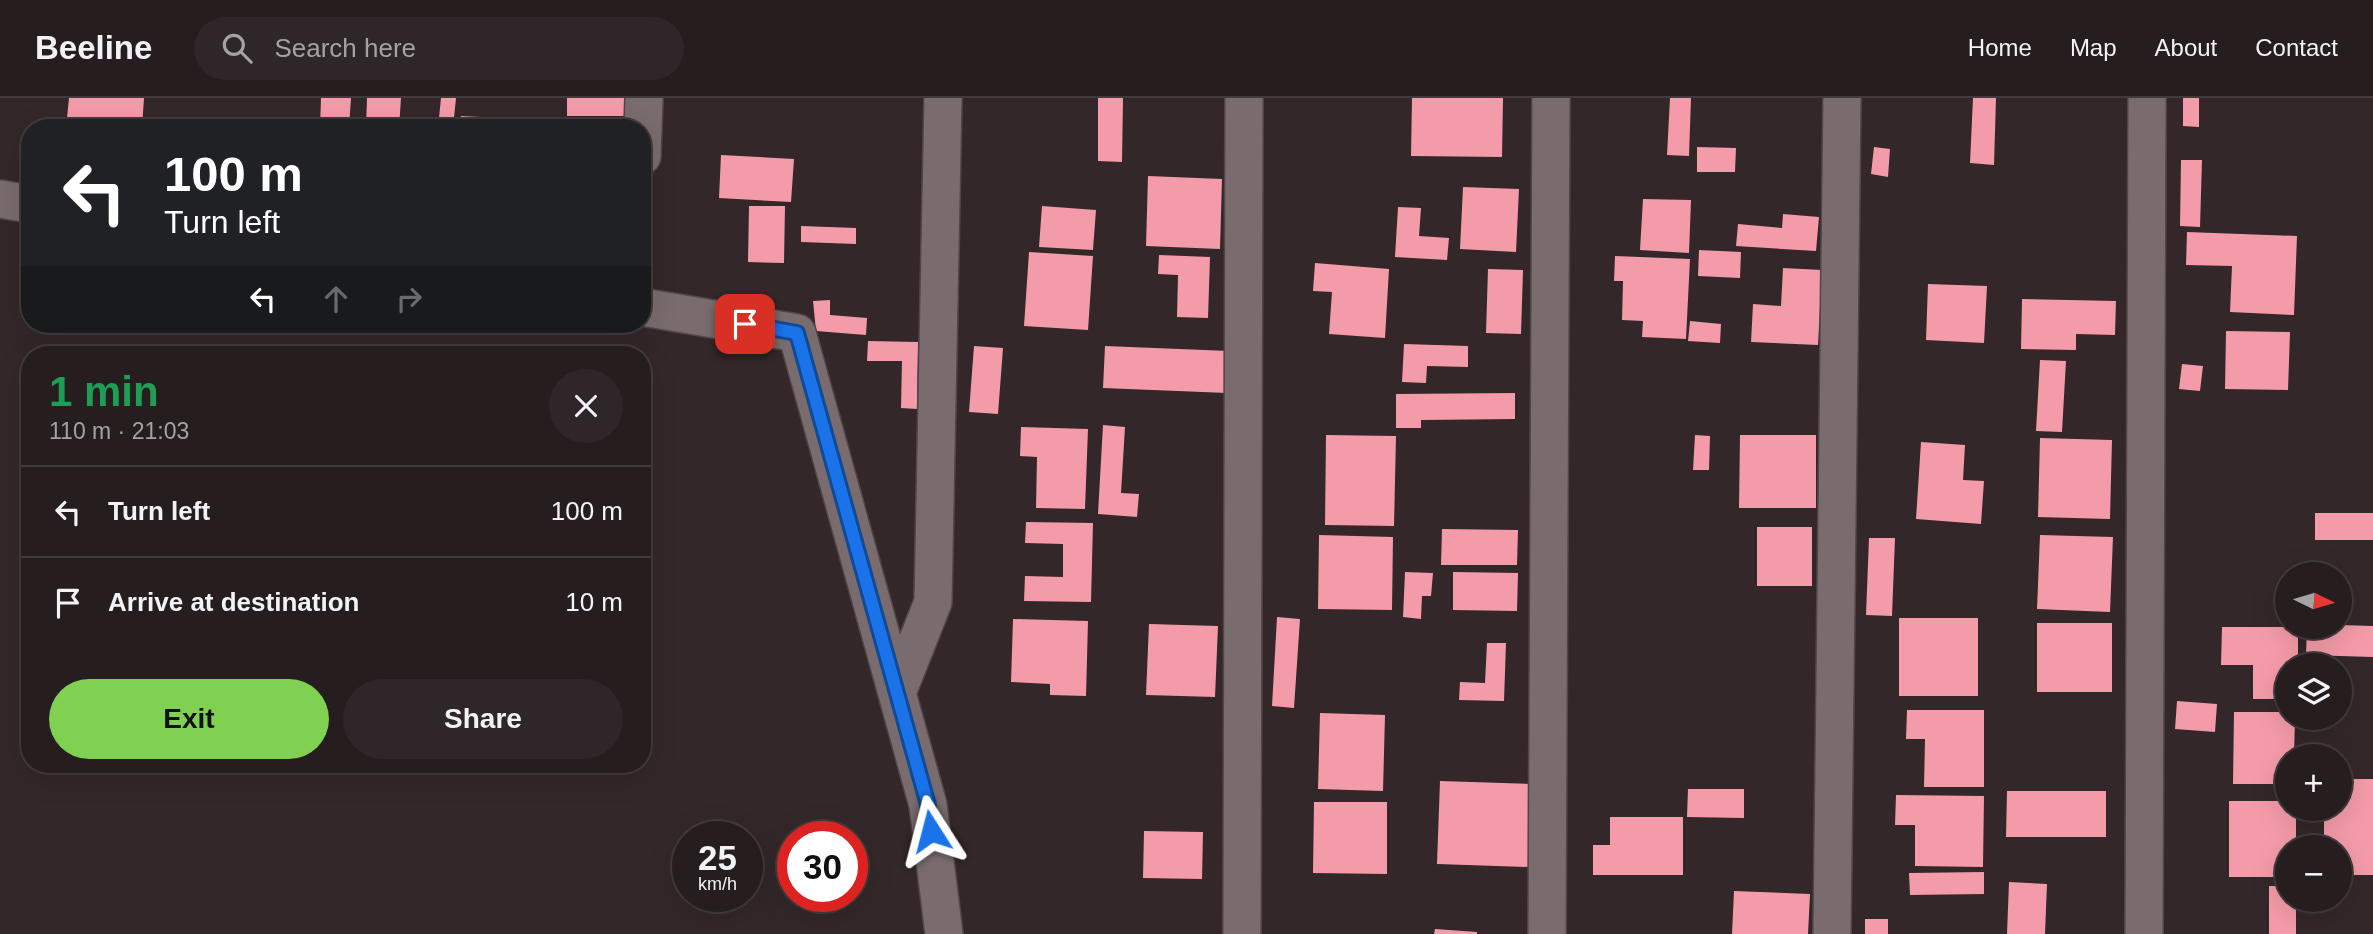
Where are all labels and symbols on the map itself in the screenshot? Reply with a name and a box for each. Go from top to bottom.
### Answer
pin [715,294,775,354]
north arrow [2275,562,2352,639]
position arrow [894,794,968,868]
speed limit sign: 30 [777,821,868,912]

